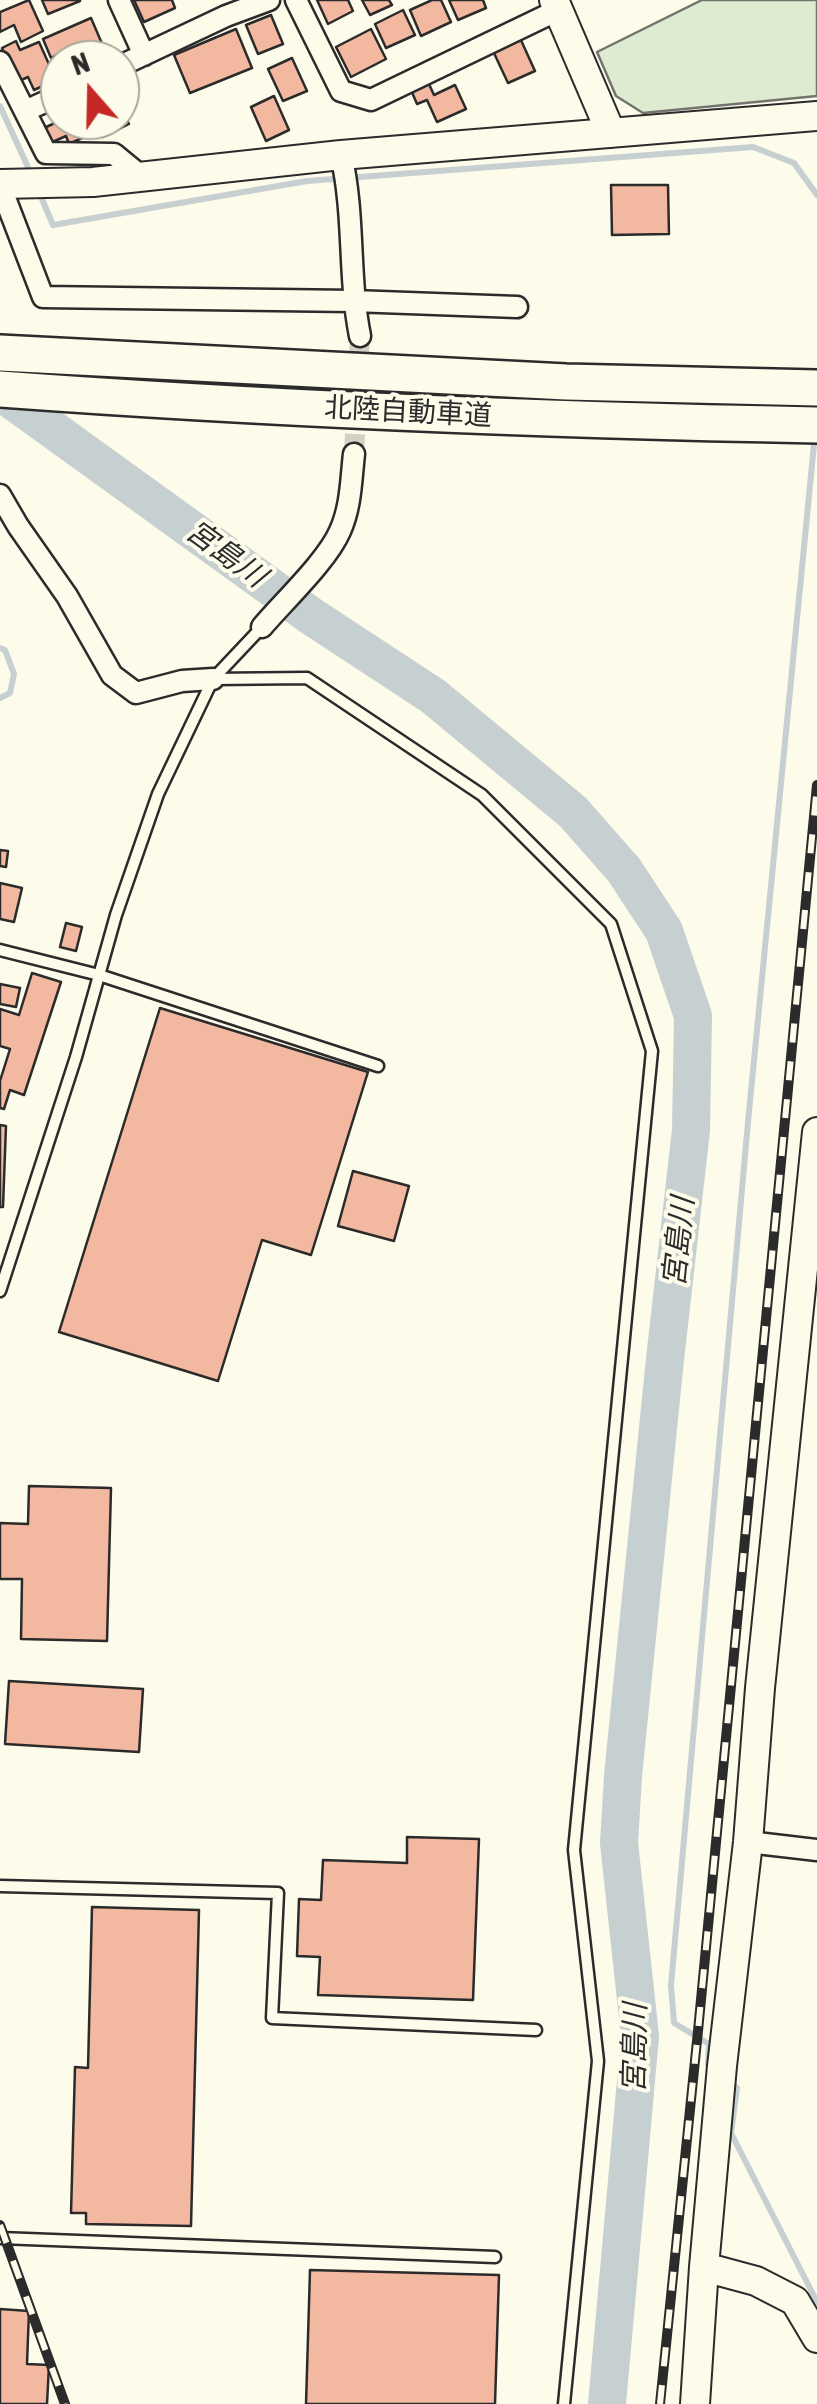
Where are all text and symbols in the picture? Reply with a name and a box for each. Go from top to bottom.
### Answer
north arrow [40,40,140,140]
text: N [67,46,94,82]
street label: 北陸自動車道 [323,391,493,433]
water label: 宮島川 [179,513,273,595]
water label: 宮島川 [656,1195,702,1289]
water label: 宮島川 [616,2003,654,2093]

